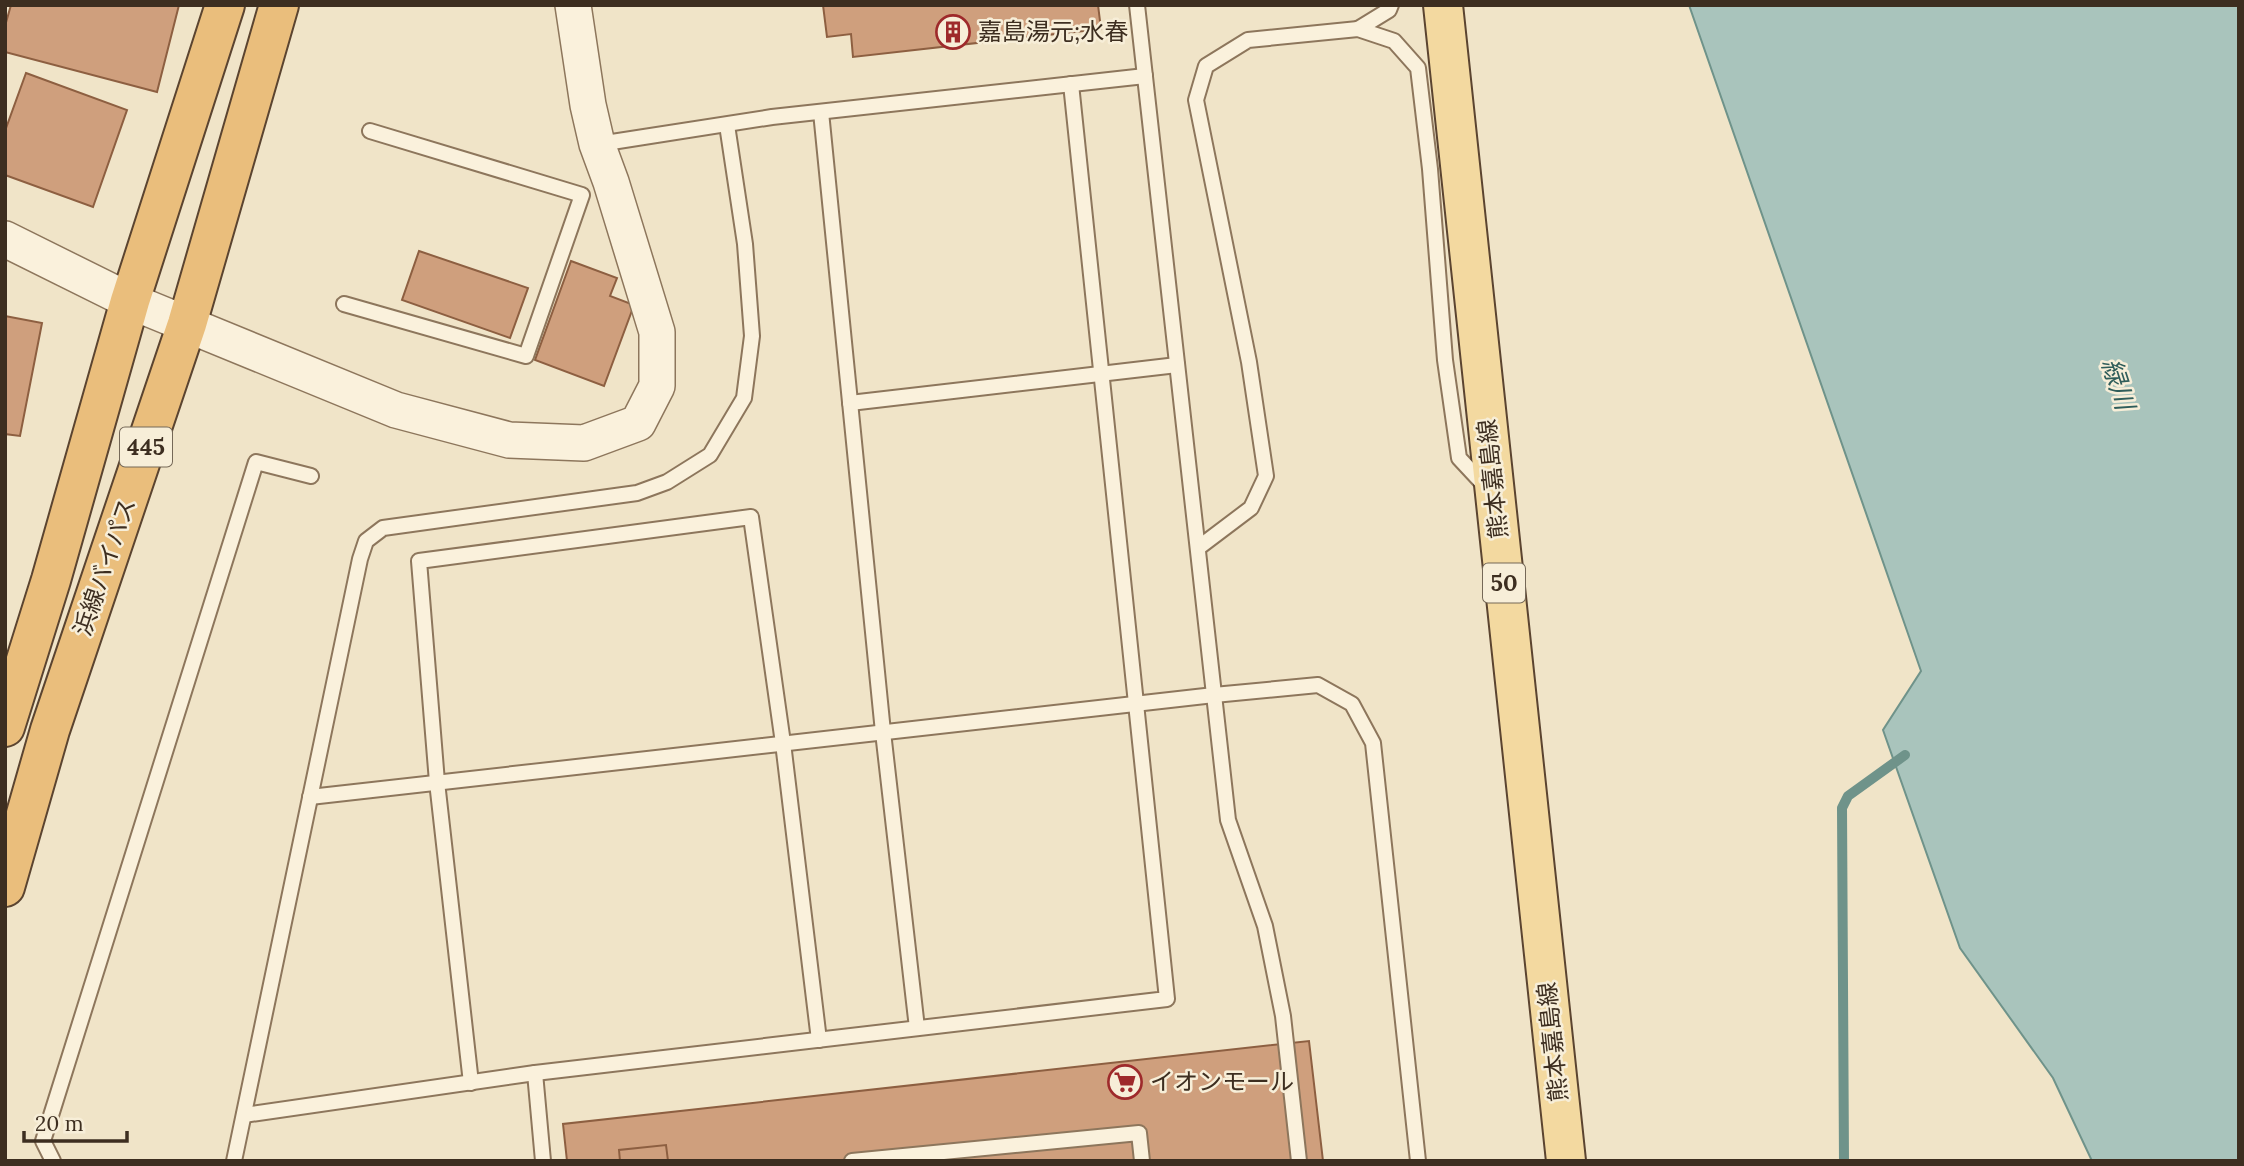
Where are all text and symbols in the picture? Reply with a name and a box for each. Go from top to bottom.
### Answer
building icon: 嘉島湯元;水春 [934,13,972,51]
place label: 嘉島湯元;水春 [978,16,1128,47]
water label: 緑川 [2095,354,2143,417]
street label: 熊本嘉島線 [1471,418,1514,540]
road number: 445 [120,428,172,466]
street label: 浜線バイパス [67,494,143,640]
road number: 50 [1483,564,1525,603]
street label: 熊本嘉島線 [1531,981,1574,1103]
supermarket icon: イオンモール [1106,1063,1144,1101]
place label: イオンモール [1150,1066,1294,1097]
scale bar [24,1100,128,1144]
text: 20 m [35,1110,84,1137]

